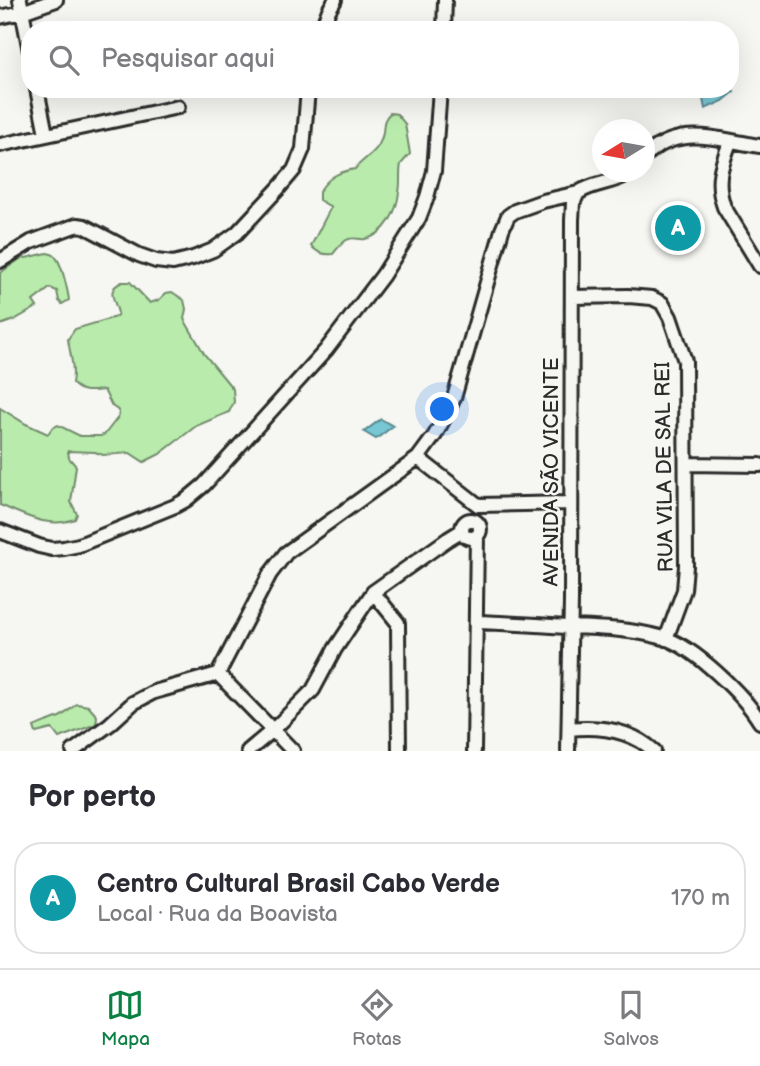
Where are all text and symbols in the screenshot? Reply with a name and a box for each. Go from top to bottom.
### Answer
search box [21,21,739,98]
icon: search [45,41,83,79]
text: Pesquisar aqui [101,44,275,75]
north arrow [592,119,655,182]
pin: A [655,202,701,254]
street label: AVENIDA SÃO VICENTE [539,357,564,587]
street label: RUA VILA DE SAL REI [650,361,679,573]
your location [425,392,459,426]
text: Por perto [28,779,156,815]
text: Centro Cultural Brasil Cabo Verde [97,869,500,900]
text: A [46,884,60,912]
text: 170 m [671,884,730,912]
text: Local · Rua da Boavista [97,900,338,928]
tab: Mapa [101,986,150,1051]
tab: Rotas [352,986,401,1051]
tab: Salvos [603,986,659,1051]

